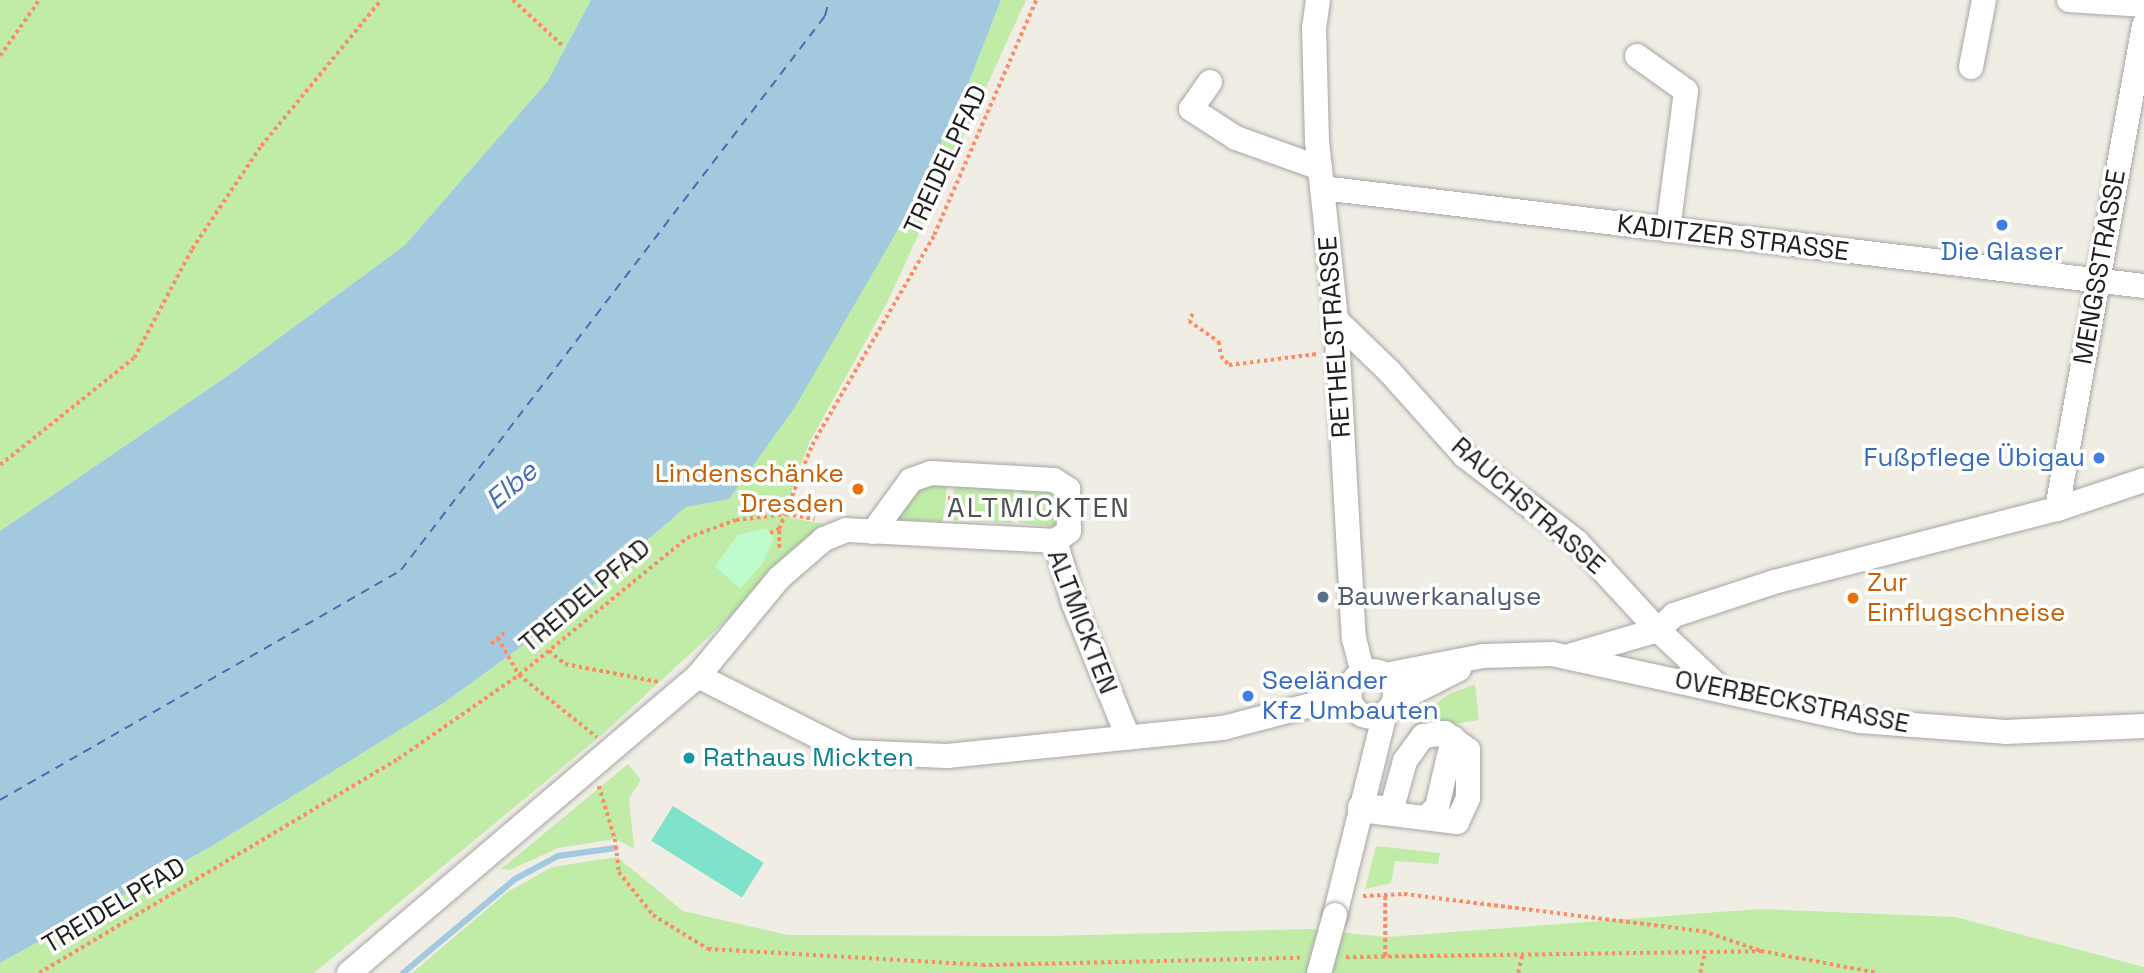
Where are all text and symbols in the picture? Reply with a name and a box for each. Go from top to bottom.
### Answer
street label: TREIDELPFAD [898,81,994,239]
street label: MENGSSTRASSE [2068,167,2132,367]
street label: KADITZER STRASSE [1615,208,1851,268]
marker: Die Glaser [1994,217,2010,233]
street label: RETHELSTRASSE [1312,235,1358,439]
place label: Die Glaser [1941,236,2063,268]
street label: RAUCHSTRASSE [1445,431,1611,581]
place label: Fußpflege Übigau [1863,442,2085,474]
marker: Fußpflege Übigau [2091,450,2107,466]
water label: Elbe [478,454,544,516]
place label: Lindenschänke Dresden [655,458,844,520]
marker: Lindenschänke Dresden [850,481,866,497]
district label: ALTMICKTEN [948,490,1130,524]
street label: TREIDELPFAD [513,532,657,660]
street label: ALTMICKTEN [1040,545,1124,699]
place label: Zur Einflugschneise [1867,567,2065,628]
place label: Bauwerkanalyse [1337,581,1541,613]
marker: Bauwerkanalyse [1315,589,1331,605]
marker: Zur Einflugschneise [1845,590,1861,606]
street label: OVERBECKSTRASSE [1672,664,1912,740]
place label: Seeländer Kfz Umbauten [1262,665,1439,726]
marker: Seeländer Kfz Umbauten [1240,688,1256,704]
place label: Rathaus Mickten [703,742,914,774]
marker: Rathaus Mickten [681,750,697,766]
street label: TREIDELPFAD [37,851,191,961]

